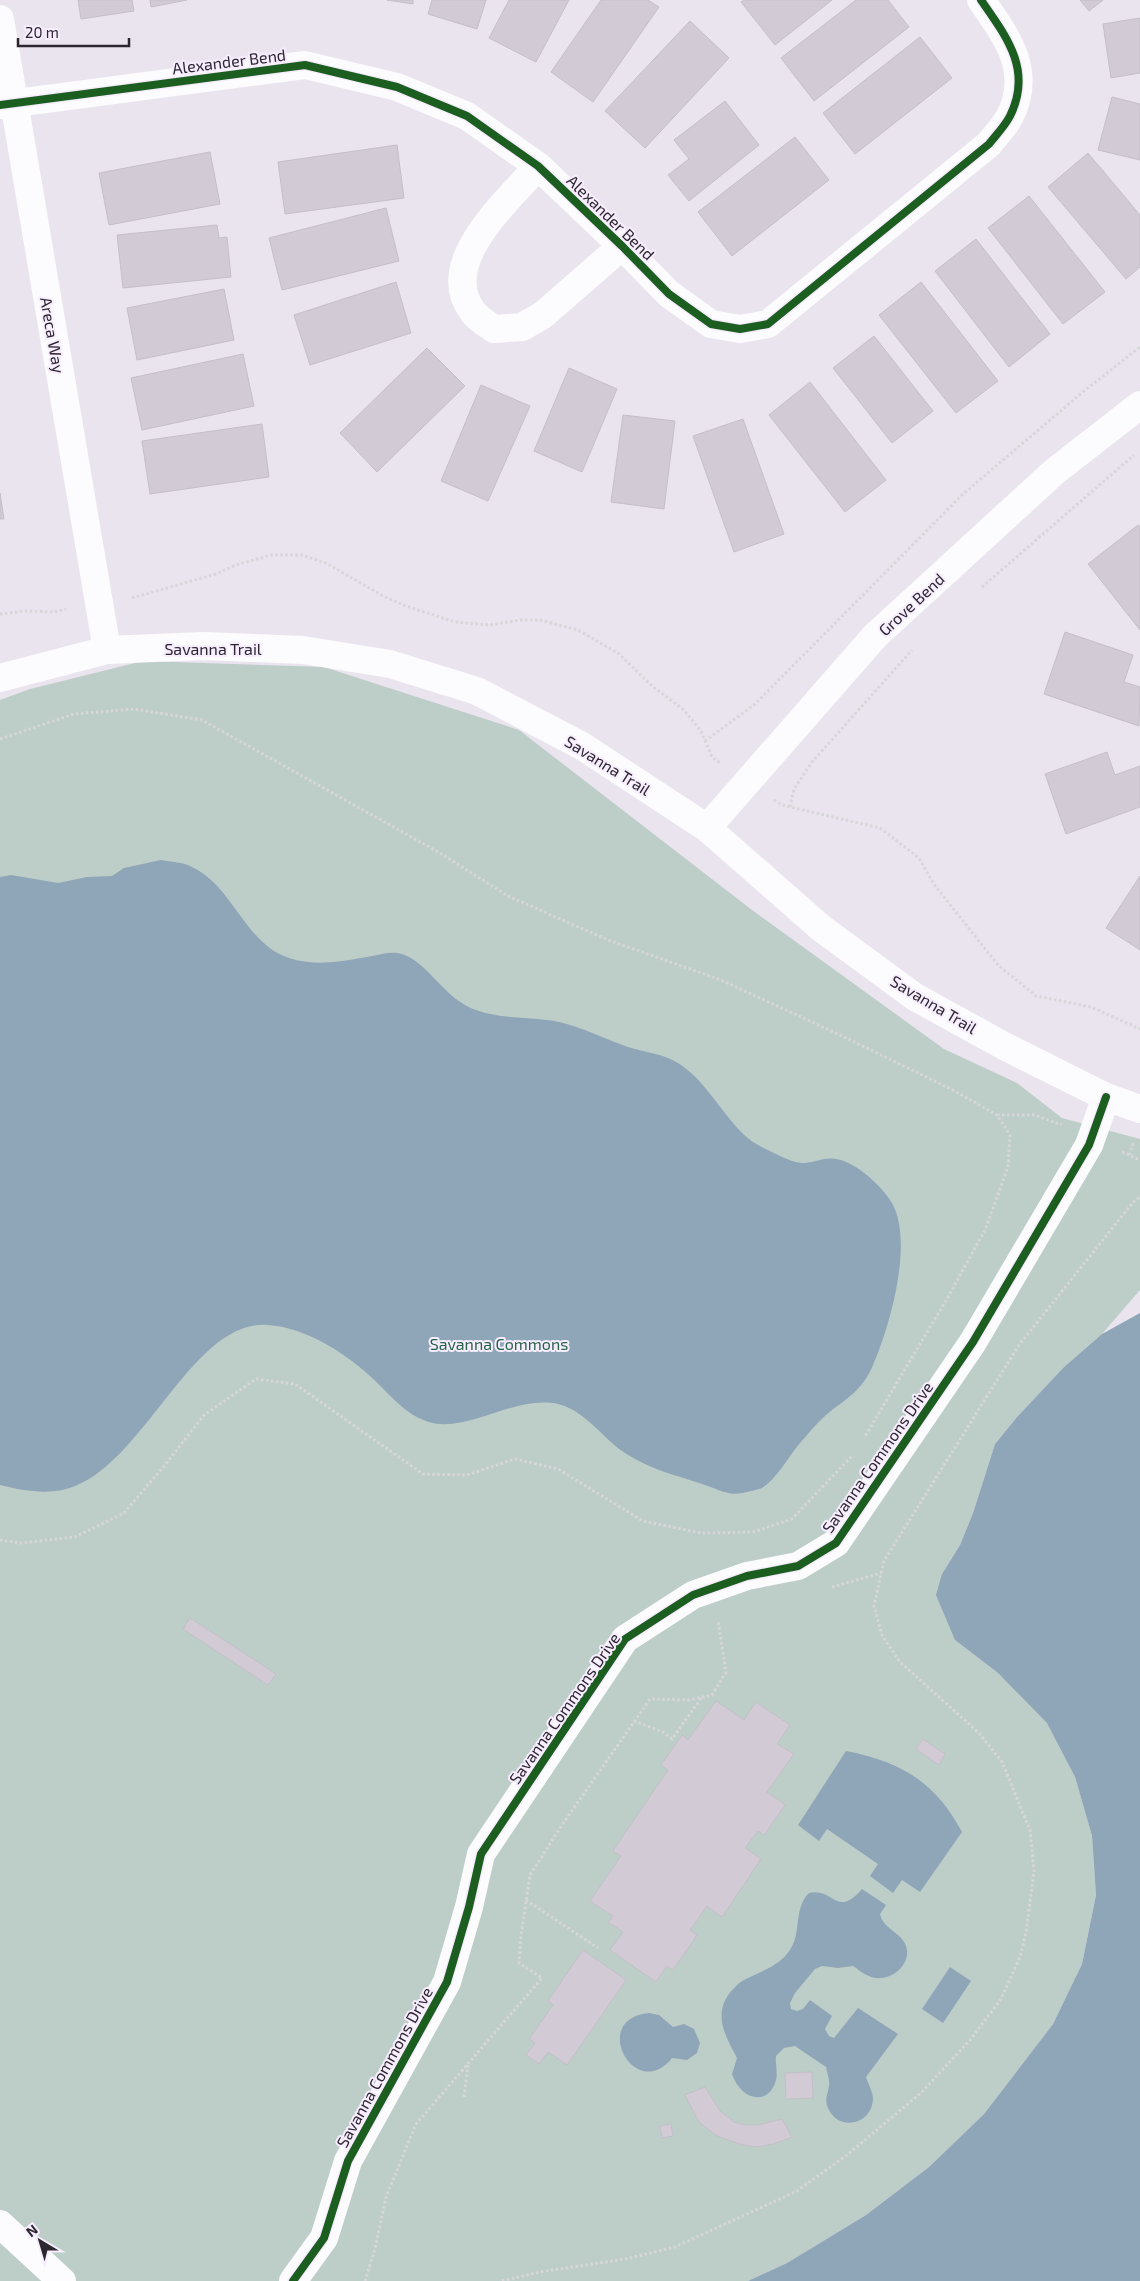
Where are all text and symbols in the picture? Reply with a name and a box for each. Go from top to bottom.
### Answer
scale bar [18,15,129,47]
text: 20 m [25,23,59,41]
street label: Alexander Bend [171,45,287,77]
street label: Alexander Bend [563,170,659,264]
street label: Areca Way [37,295,69,375]
street label: Grove Bend [874,569,948,639]
street label: Savanna Trail [164,639,262,658]
street label: Savanna Trail [562,731,654,799]
street label: Savanna Trail [887,971,981,1037]
park label: Savanna Commons [430,1334,568,1353]
street label: Savanna Commons Drive [818,1378,936,1536]
street label: Savanna Commons Drive [505,1629,623,1787]
street label: Savanna Commons Drive [332,1984,436,2150]
north arrow [15,2216,65,2266]
text: N [22,2221,41,2240]

